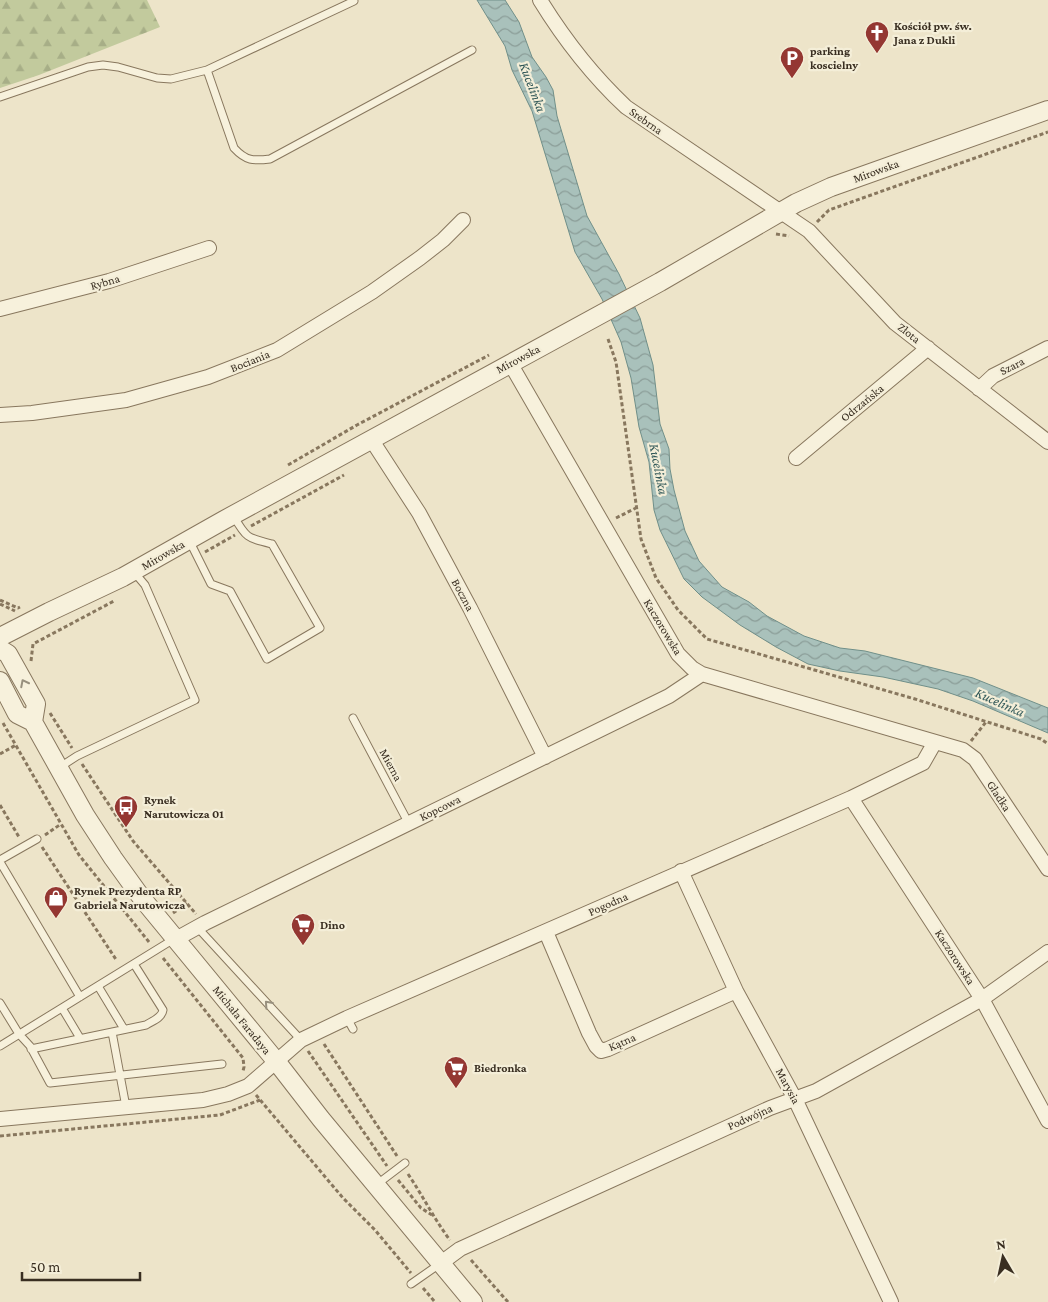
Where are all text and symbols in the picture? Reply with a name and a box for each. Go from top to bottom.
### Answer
place label: Kościół pw. św. Jana z Dukli [892,19,972,47]
church icon: Kościół pw. św. Jana z Dukli [864,20,890,54]
place label: parking koscielny [810,44,858,72]
parking icon: parking koscielny [779,45,805,79]
water label: Kucelinka [516,60,550,115]
street label: Srebrna [627,105,666,138]
street label: Mirowska [851,156,901,186]
street label: Rybna [89,271,122,293]
street label: Złota [895,320,923,346]
street label: Mirowska [494,341,543,376]
street label: Bociania [228,347,272,375]
street label: Szara [997,354,1027,378]
street label: Odrzańska [838,381,887,425]
water label: Kucelinka [646,442,672,496]
street label: Mirowska [139,537,188,573]
street label: Boczna [449,576,478,614]
street label: Kaczorowska [641,596,685,658]
one-way arrow [20,679,30,688]
water label: Kucelinka [973,684,1027,720]
street label: Mierna [377,746,406,784]
street label: Gładka [984,778,1014,814]
street label: Kopcowa [417,792,463,824]
place label: Rynek Narutowicza 01 [144,793,224,821]
bus stop icon: Rynek Narutowicza 01 [113,794,139,828]
place label: Rynek Prezydenta RP Gabriela Narutowicza [74,884,185,912]
shop icon: Rynek Prezydenta RP Gabriela Narutowicza [43,885,69,919]
street label: Pogodna [586,889,630,919]
supermarket icon: Dino [290,912,316,946]
place label: Dino [320,918,345,932]
street label: Kaczorowska [932,927,978,988]
street label: Michała Faradaya [210,983,274,1058]
one-way arrow [265,1001,274,1010]
street label: Kątna [606,1030,638,1054]
supermarket icon: Biedronka [443,1055,469,1089]
place label: Biedronka [474,1061,527,1075]
street label: Marysia [773,1066,803,1107]
street label: Podwójna [725,1101,775,1133]
north arrow [978,1232,1028,1282]
text: N [995,1235,1007,1253]
scale bar [22,1250,140,1282]
text: 50 m [30,1259,60,1275]

